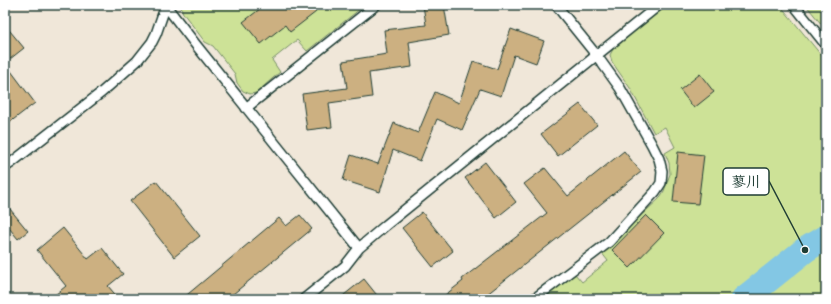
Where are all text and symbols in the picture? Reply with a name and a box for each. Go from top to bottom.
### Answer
callout: 蓼川 [723,168,769,195]
text: 蓼川 [731,169,761,192]

